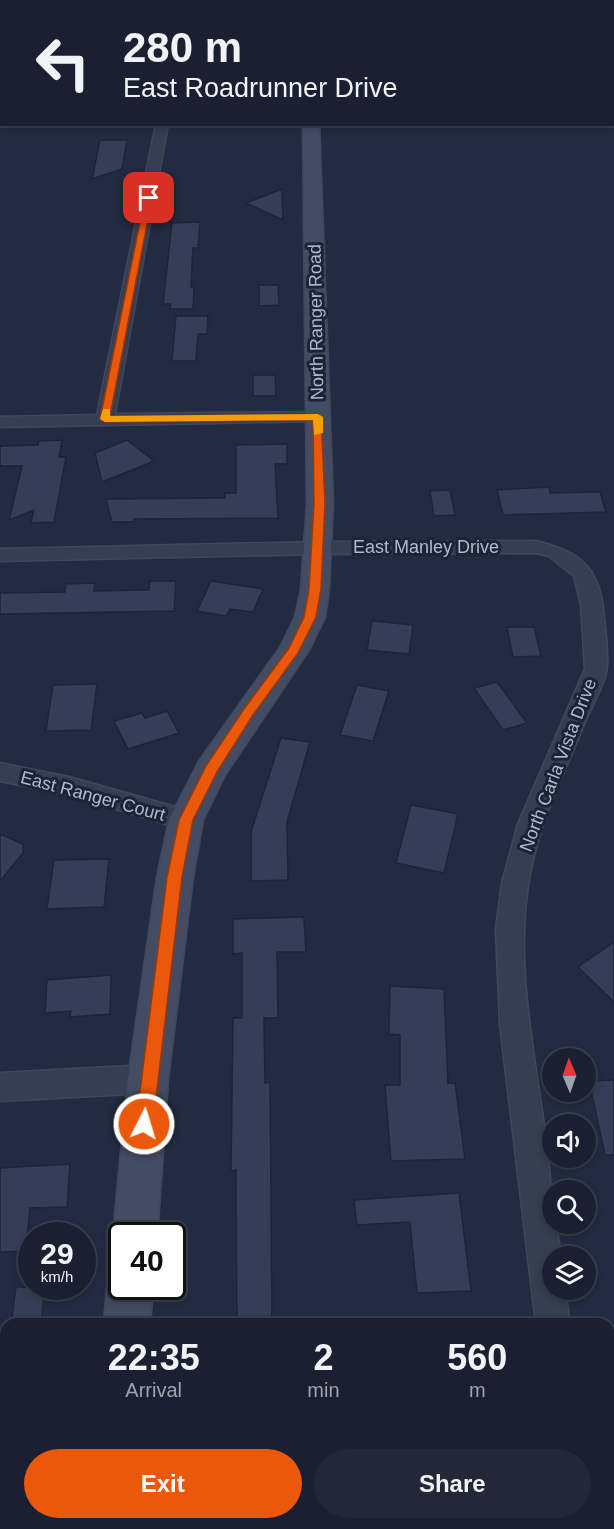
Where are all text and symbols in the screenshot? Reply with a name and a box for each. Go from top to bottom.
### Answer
icon: left [24,24,102,102]
text: 280 m [123,24,242,71]
text: East Roadrunner Drive [123,73,398,103]
pin [123,172,174,223]
icon: arrive [132,181,165,214]
street label: North Ranger Road [305,244,327,400]
street label: East Manley Drive [353,537,499,557]
street label: North Carla Vista Drive [516,676,600,854]
street label: East Ranger Court [18,767,168,825]
north arrow [542,1048,596,1102]
map controls [542,1048,596,1300]
position arrow [112,1092,176,1156]
button: sound [542,1114,596,1168]
button: search [542,1180,596,1234]
speed limit sign: 40 [108,1222,186,1300]
text: 29 [40,1237,74,1270]
button: layers [542,1246,596,1300]
text: km/h [41,1268,73,1285]
text: 22:35 [108,1337,200,1378]
text: 2 [313,1337,333,1378]
text: 560 [447,1337,507,1378]
text: Arrival [125,1379,182,1401]
text: min [307,1379,340,1401]
text: m [469,1379,486,1401]
button: Exit [24,1449,302,1518]
button: Share [314,1449,591,1518]

